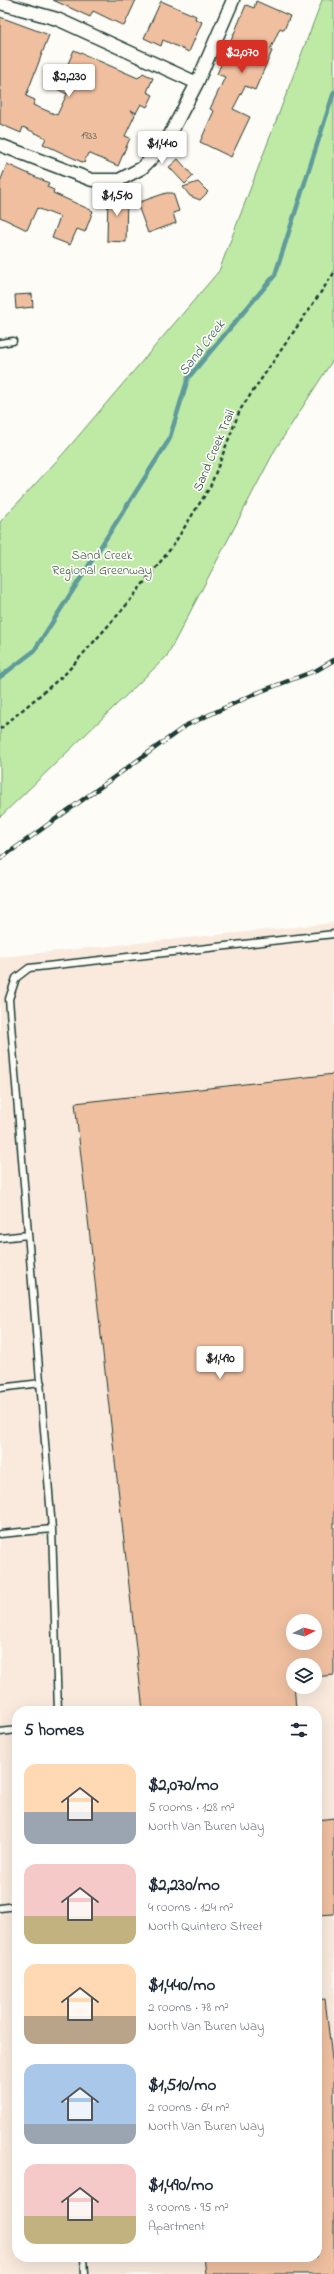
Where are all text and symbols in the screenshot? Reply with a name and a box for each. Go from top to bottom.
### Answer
pin: $2,070 [209,40,275,74]
text: $2,070 [225,43,259,62]
pin: $2,230 [36,64,102,98]
text: $2,230 [52,67,86,86]
house number: 1933 [81,128,97,144]
pin: $1,440 [129,131,195,165]
text: $1,440 [147,134,177,153]
pin: $1,510 [84,183,150,217]
text: $1,510 [101,186,133,205]
water label: Sand Creek [174,315,231,380]
street label: Sand Creek Trail [189,407,240,494]
park label: Sand Creek Regional Greenway [52,546,152,581]
pin: $1,490 [187,1346,253,1380]
text: $1,490 [205,1349,235,1368]
north arrow [286,1614,322,1650]
map controls [286,1614,322,1694]
button: layers [286,1658,322,1694]
text: 5 homes [24,1718,84,1743]
icon: filters [288,1719,310,1741]
text: $2,070/mo [148,1773,219,1798]
icon: home [56,1780,104,1828]
text: 5 rooms · 128 m² [148,1798,235,1817]
text: North Van Buren Way [148,1817,264,1836]
text: $2,230/mo [148,1873,220,1898]
icon: home [56,1880,104,1928]
text: 4 rooms · 124 m² [148,1898,233,1917]
text: North Quintero Street [148,1917,263,1936]
text: $1,440/mo [148,1973,215,1998]
icon: home [56,1980,104,2028]
text: 2 rooms · 78 m² [148,1998,229,2017]
text: North Van Buren Way [148,2017,264,2036]
text: $1,510/mo [148,2073,216,2098]
icon: home [56,2080,104,2128]
text: 2 rooms · 64 m² [148,2098,230,2117]
text: North Van Buren Way [148,2117,264,2136]
text: $1,490/mo [148,2173,213,2198]
icon: home [56,2180,104,2228]
text: 3 rooms · 95 m² [148,2198,229,2217]
text: Apartment [148,2217,205,2236]

